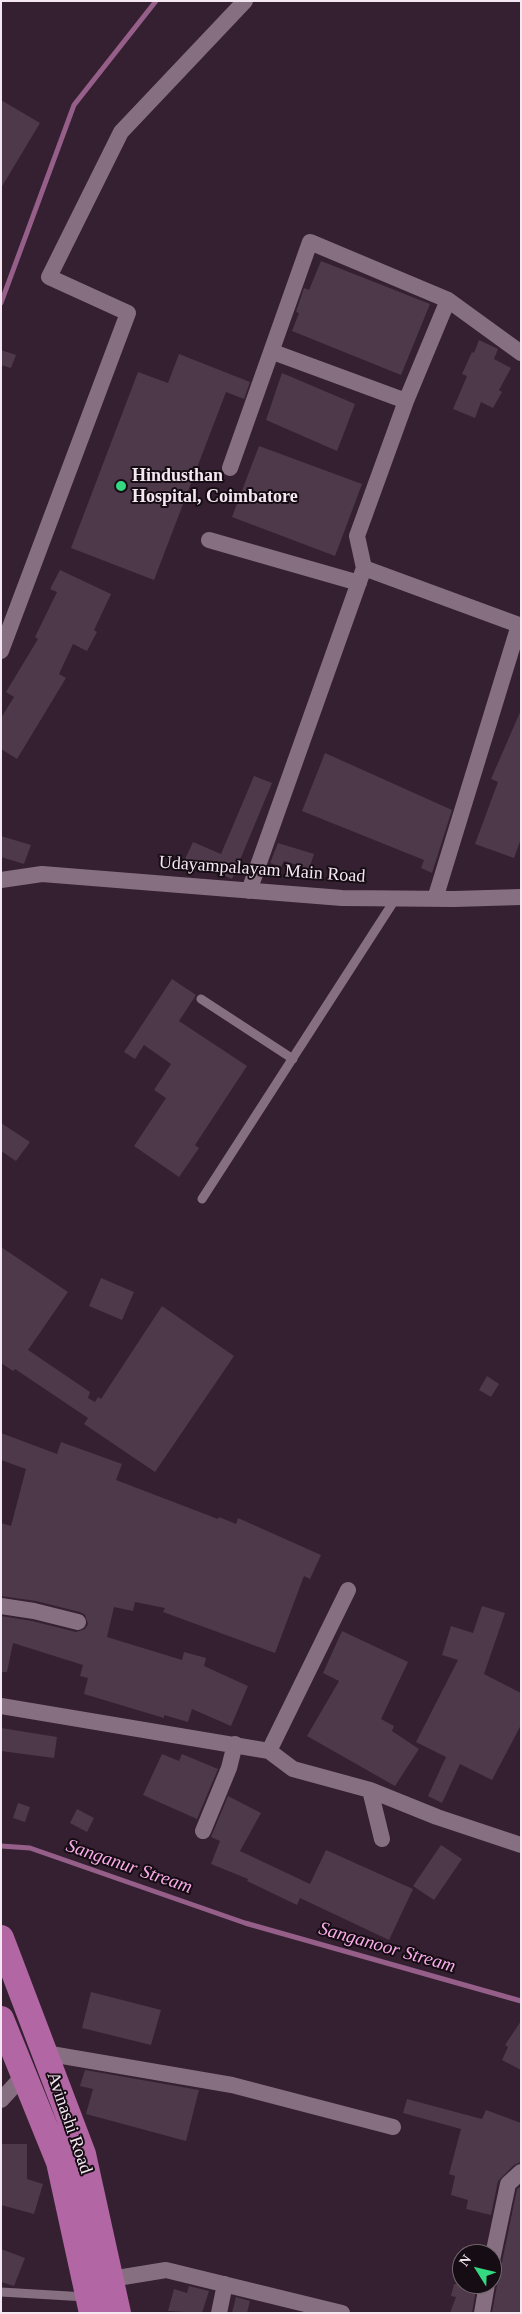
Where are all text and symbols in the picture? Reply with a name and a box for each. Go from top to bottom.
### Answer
place label: Hindusthan Hospital, Coimbatore [132,465,298,508]
marker: Hindusthan Hospital, Coimbatore [114,479,128,493]
street label: Udayampalayam Main Road [158,852,366,888]
water label: Sanganur Stream [63,1835,195,1899]
water label: Sanganoor Stream [316,1918,458,1978]
street label: Avinashi Road [42,2069,96,2177]
north arrow [452,2244,502,2294]
text: N [456,2252,474,2269]

